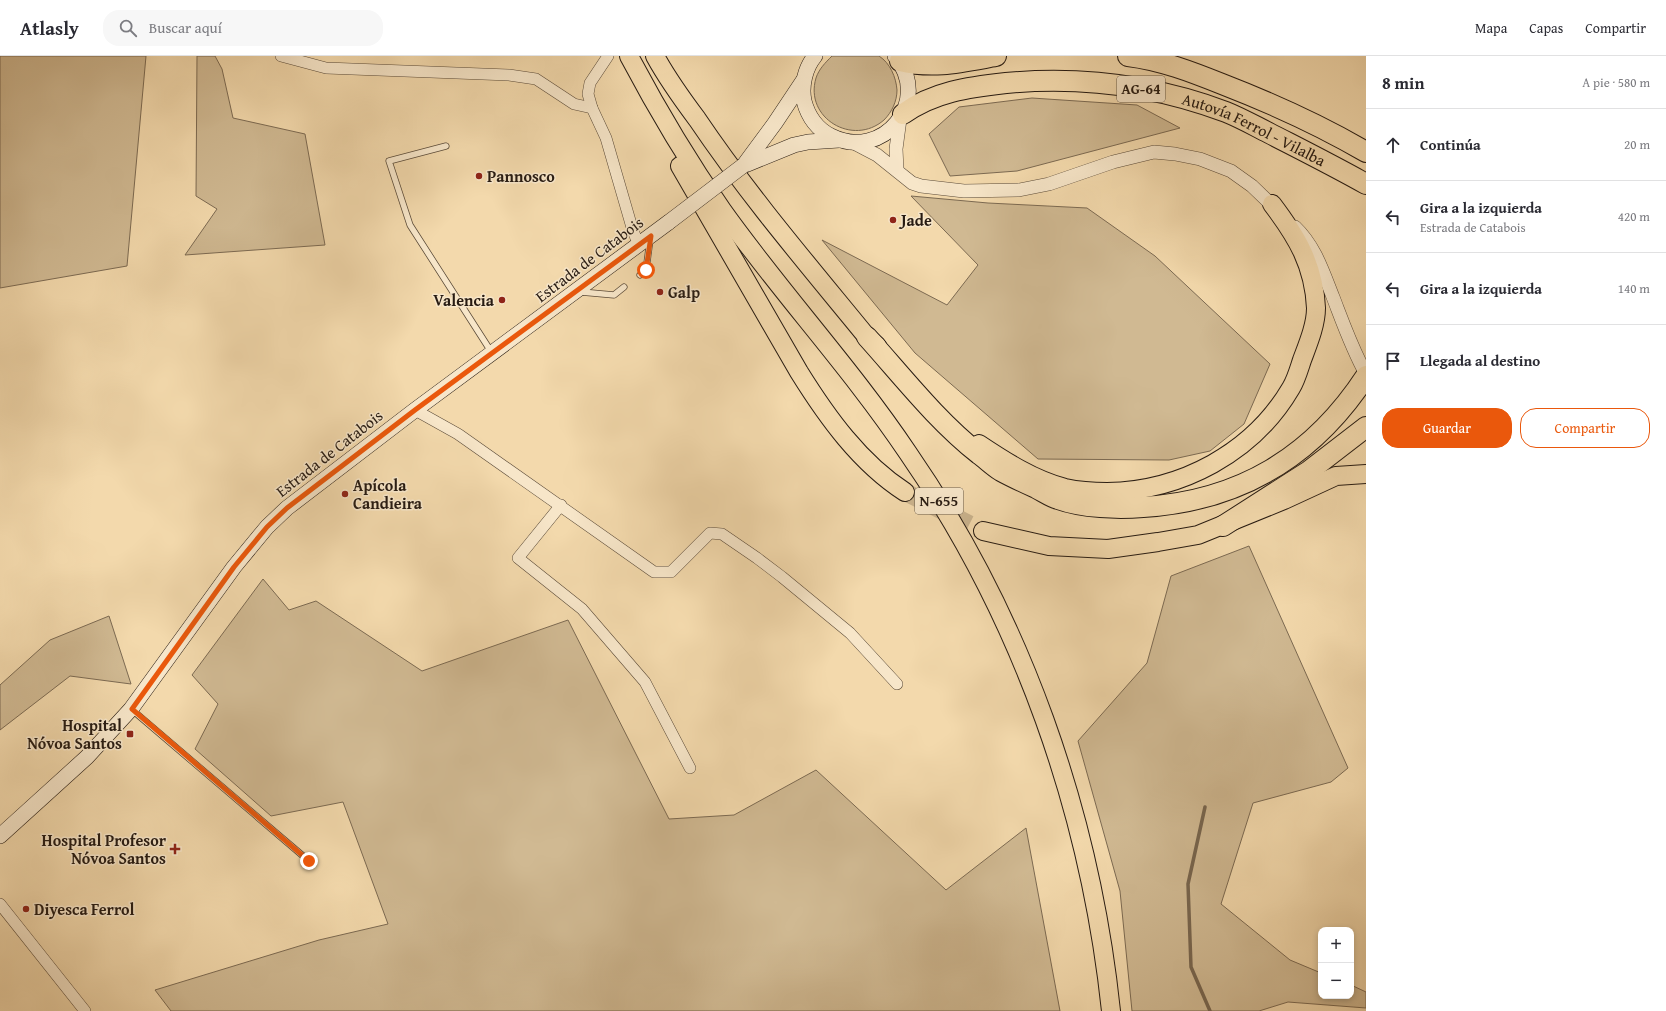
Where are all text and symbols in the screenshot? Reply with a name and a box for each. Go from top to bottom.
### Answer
search box [103,10,383,46]
text: Atlasly [20,14,79,42]
icon: search [117,17,139,39]
text: Buscar aquí [149,17,222,38]
text: Mapa [1475,18,1507,38]
text: Capas [1529,18,1563,38]
text: Compartir [1585,18,1646,38]
text: 8 min [1382,70,1424,95]
text: A pie · 580 m [1582,73,1650,92]
road number: AG-64 [1117,76,1165,102]
street label: Autovía Ferrol - Vilalba [1179,86,1330,172]
icon: ahead [1382,134,1404,156]
text: Continúa [1420,134,1481,155]
text: 20 m [1624,135,1650,154]
place label: Pannosco [487,164,555,188]
marker: Pannosco [474,171,484,181]
text: Gira a la izquierda [1420,197,1542,218]
icon: left [1382,206,1404,228]
text: 420 m [1618,207,1650,226]
place label: Jade [898,208,932,232]
street label: Estrada de Catabois [530,210,648,308]
marker: Jade [888,215,898,225]
text: Estrada de Catabois [1420,218,1526,237]
route start [637,261,655,279]
icon: left [1382,278,1404,300]
text: Gira a la izquierda [1420,278,1542,299]
text: 140 m [1618,279,1650,298]
place label: Galp [668,280,700,304]
marker: Galp [655,287,665,297]
place label: Valencia [433,288,495,312]
marker: Valencia [497,295,507,305]
icon: arrive [1382,350,1404,372]
text: Llegada al destino [1420,350,1540,371]
street label: Estrada de Catabois [270,404,388,502]
button: Guardar [1382,408,1512,448]
button: Compartir [1520,408,1650,448]
place label: Apícola Candieira [353,473,423,515]
road number: N-655 [915,488,963,514]
marker: Apícola Candieira [340,489,350,499]
place label: Hospital Nóvoa Santos [27,713,122,755]
marker: Hospital Nóvoa Santos [125,729,135,739]
place label: Hospital Profesor Nóvoa Santos [42,828,167,870]
marker: Hospital Profesor Nóvoa Santos [169,843,181,855]
route end [300,852,318,870]
place label: Diyesca Ferrol [34,897,135,921]
marker: Diyesca Ferrol [21,904,31,914]
map controls [1318,927,1354,999]
button: + [1318,927,1354,963]
button: − [1318,963,1354,999]

